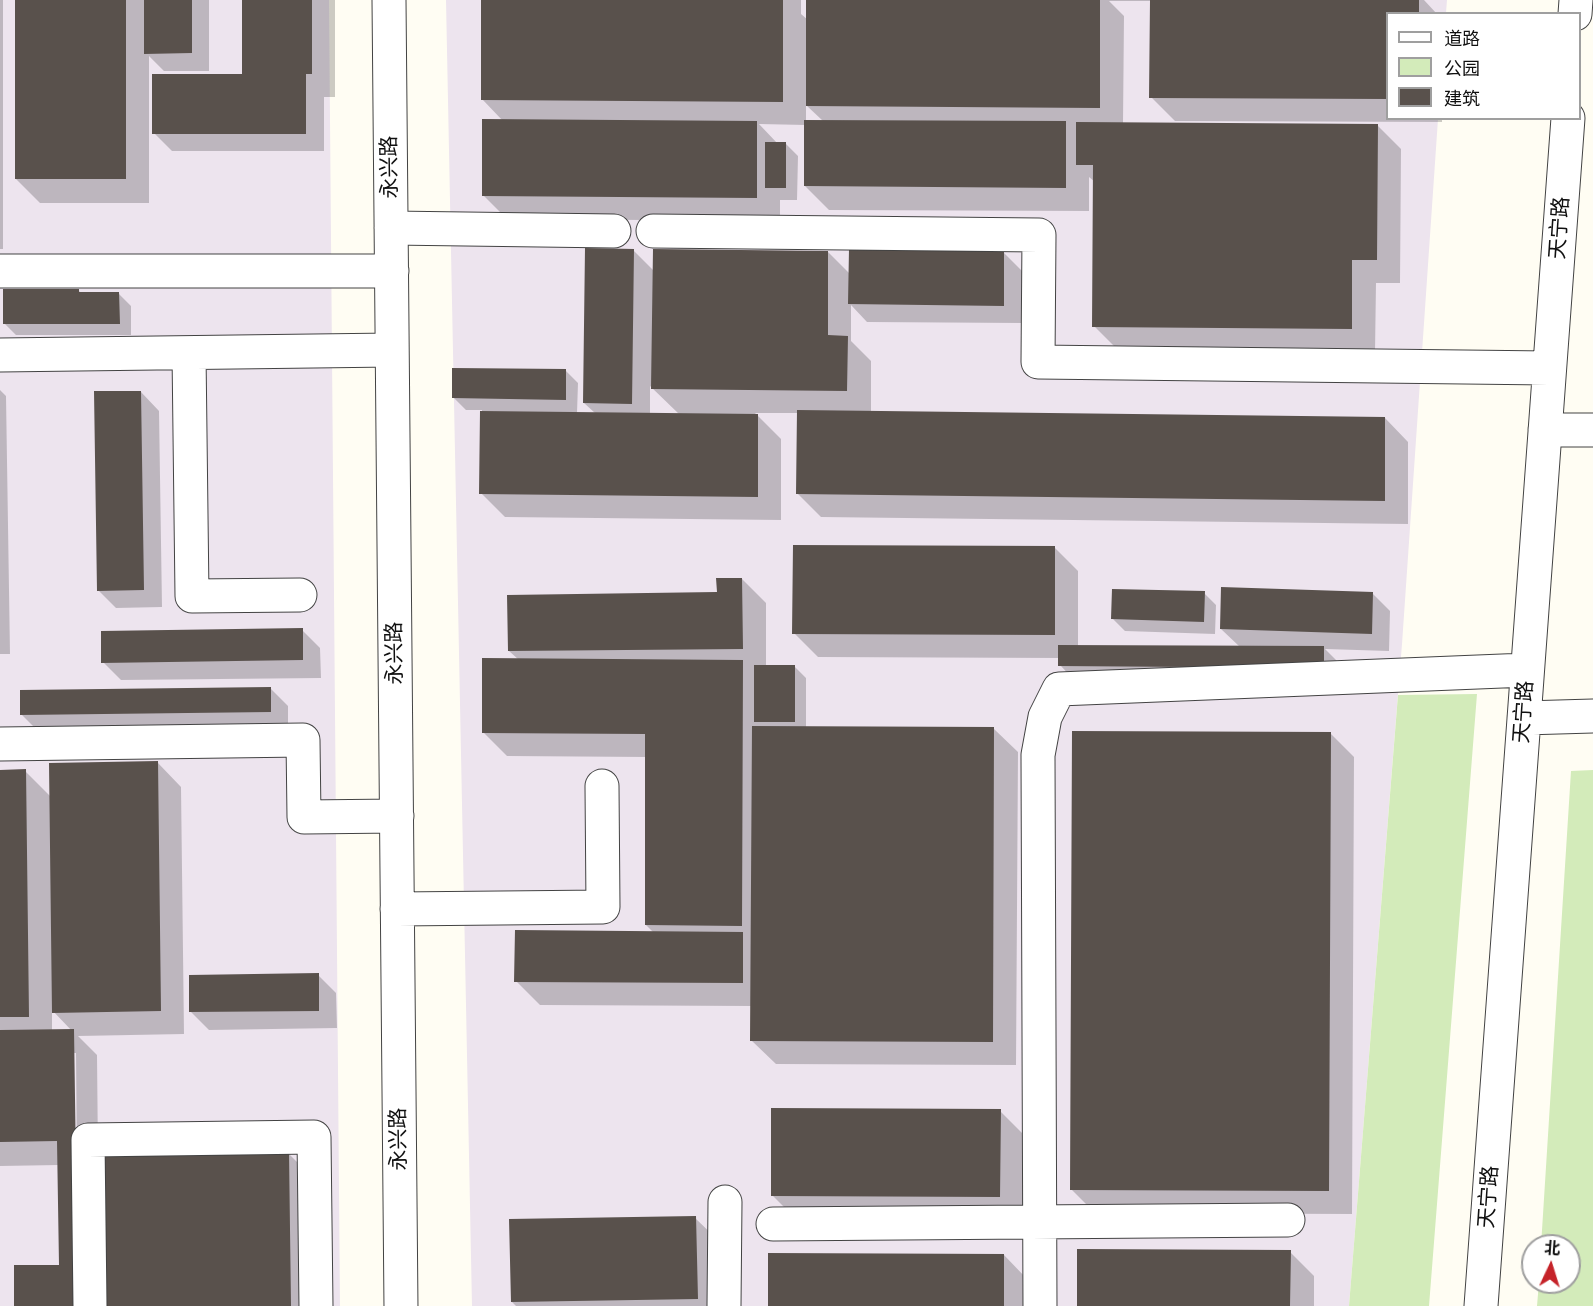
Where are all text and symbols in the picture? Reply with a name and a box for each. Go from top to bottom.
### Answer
legend [1386,12,1581,120]
text: 道路 [1444,27,1480,50]
text: 公园 [1444,57,1480,80]
text: 建筑 [1444,87,1480,110]
street label: 永兴路 [377,135,403,199]
street label: 天宁路 [1545,196,1575,260]
street label: 永兴路 [382,621,408,685]
street label: 天宁路 [1509,680,1539,744]
street label: 永兴路 [386,1107,412,1171]
street label: 天宁路 [1474,1165,1504,1229]
north arrow [1521,1234,1581,1294]
text: 北 [1543,1238,1561,1259]

